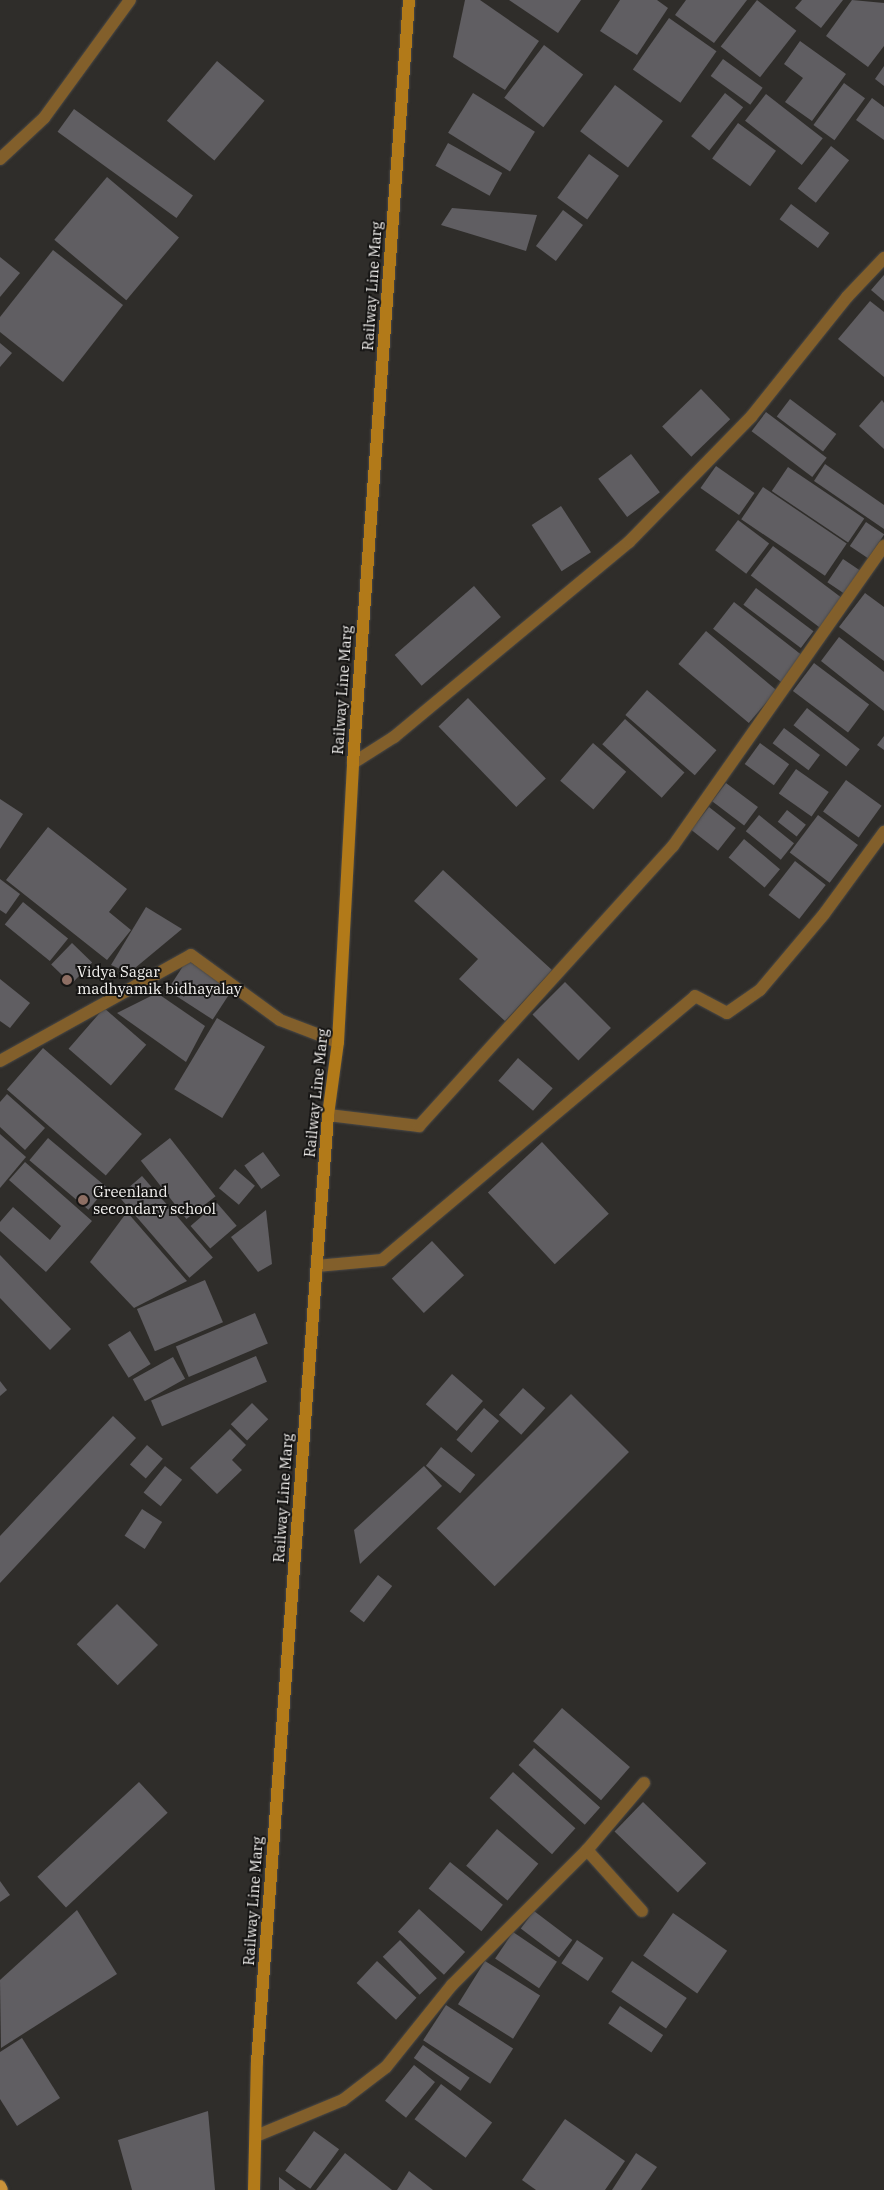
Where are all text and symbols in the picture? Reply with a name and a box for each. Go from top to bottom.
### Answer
street label: Railway Line Marg [359,221,385,351]
street label: Railway Line Marg [329,625,355,755]
place label: Vidya Sagar madhyamik bidhayalay [77,962,242,997]
marker: Vidya Sagar madhyamik bidhayalay [61,974,73,986]
street label: Railway Line Marg [300,1028,332,1158]
place label: Greenland secondary school [93,1182,216,1217]
marker: Greenland secondary school [77,1194,89,1206]
street label: Railway Line Marg [270,1433,296,1563]
street label: Railway Line Marg [240,1836,266,1966]

